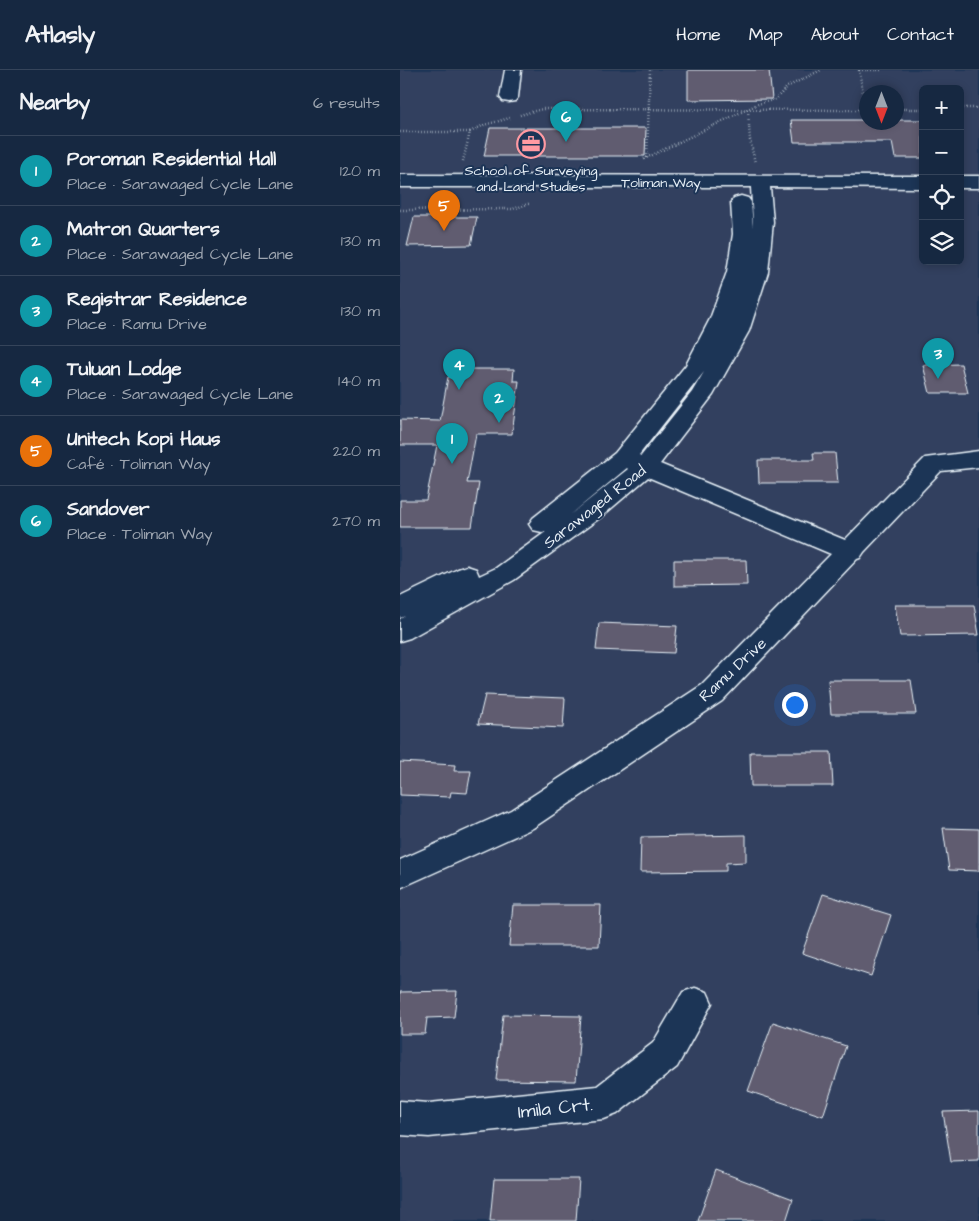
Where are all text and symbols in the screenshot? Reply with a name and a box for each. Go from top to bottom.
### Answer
text: Atlasly [25,18,95,52]
text: Home [676,22,721,47]
text: Map [749,22,783,47]
text: About [811,22,859,47]
text: Contact [887,22,954,47]
north arrow [859,85,904,130]
map controls [919,85,964,265]
button: + [919,85,964,130]
text: Nearby [20,88,90,117]
text: 6 results [313,92,380,114]
pin: 6 [550,101,582,142]
office icon: School of Surveying and Land Studies [516,129,546,159]
button: − [919,130,964,175]
text: Poroman Residential Hall [67,146,276,173]
text: 1 [35,160,37,182]
text: 120 m [340,160,380,182]
place label: School of Surveying and Land Studies [465,161,597,197]
text: Place · Sarawaged Cycle Lane [67,173,293,195]
street label: Toliman Way [621,173,701,193]
button: locate [919,175,964,220]
pin: 5 [428,190,460,231]
text: Matron Quarters [67,216,220,243]
button: layers [919,220,964,265]
text: 2 [31,230,41,252]
text: 130 m [341,230,380,252]
text: Place · Sarawaged Cycle Lane [67,243,293,265]
text: Registrar Residence [67,286,247,313]
text: 3 [32,300,40,322]
text: 130 m [341,300,380,322]
text: Place · Ramu Drive [67,313,207,335]
pin: 3 [922,338,954,379]
pin: 4 [443,349,475,390]
text: Tuluan Lodge [67,356,182,383]
text: 4 [31,370,41,392]
text: 140 m [338,370,380,392]
pin: 2 [483,382,515,423]
text: Place · Sarawaged Cycle Lane [67,383,293,405]
pin: 1 [436,423,468,464]
text: Unitech Kopi Haus [67,426,221,453]
text: 5 [30,440,42,462]
text: 220 m [333,440,380,462]
text: Café · Toliman Way [67,453,211,475]
street label: Sarawaged Road [539,460,651,555]
text: Sandover [67,496,149,523]
text: 6 [31,510,41,532]
text: 270 m [332,510,380,532]
text: Place · Toliman Way [67,523,213,545]
street label: Ramu Drive [694,632,772,707]
your location [782,692,808,718]
street label: Imila Crt. [516,1091,594,1126]

